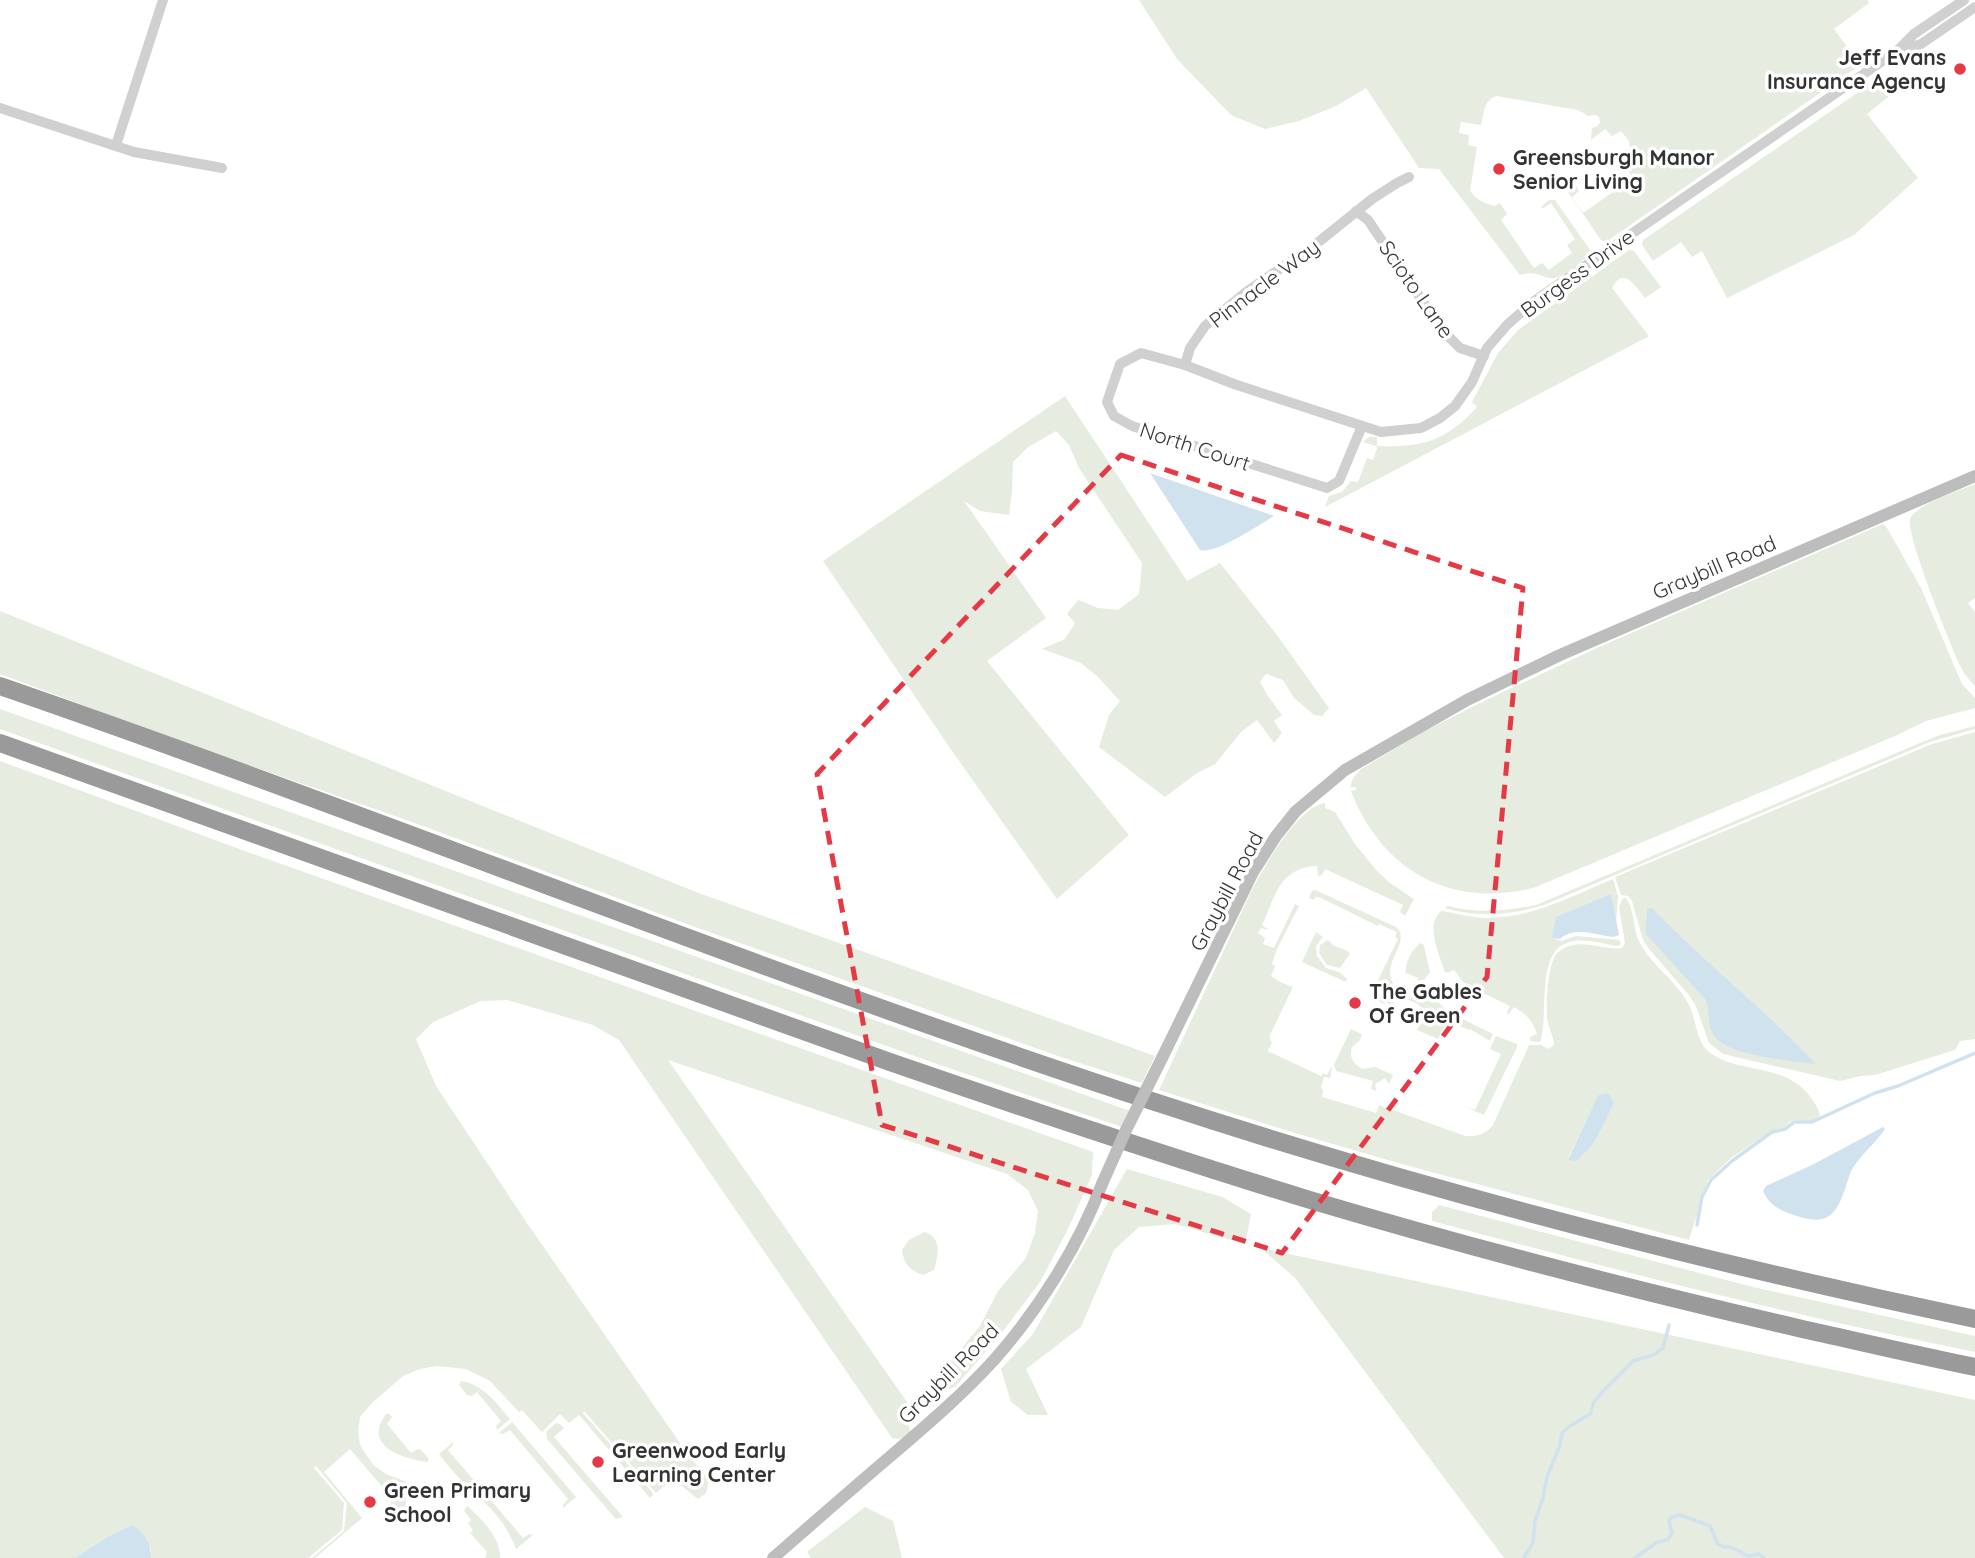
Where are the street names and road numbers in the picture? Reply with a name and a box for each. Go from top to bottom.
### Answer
street label: Burgess Drive [1515,223,1639,323]
street label: Pinnacle Way [1204,233,1324,333]
street label: Scioto Lane [1374,235,1460,343]
street label: North Court [1137,416,1253,476]
street label: Graybill Road [1648,529,1780,605]
street label: Graybill Road [1184,827,1268,955]
street label: Graybill Road [892,1317,1004,1429]

